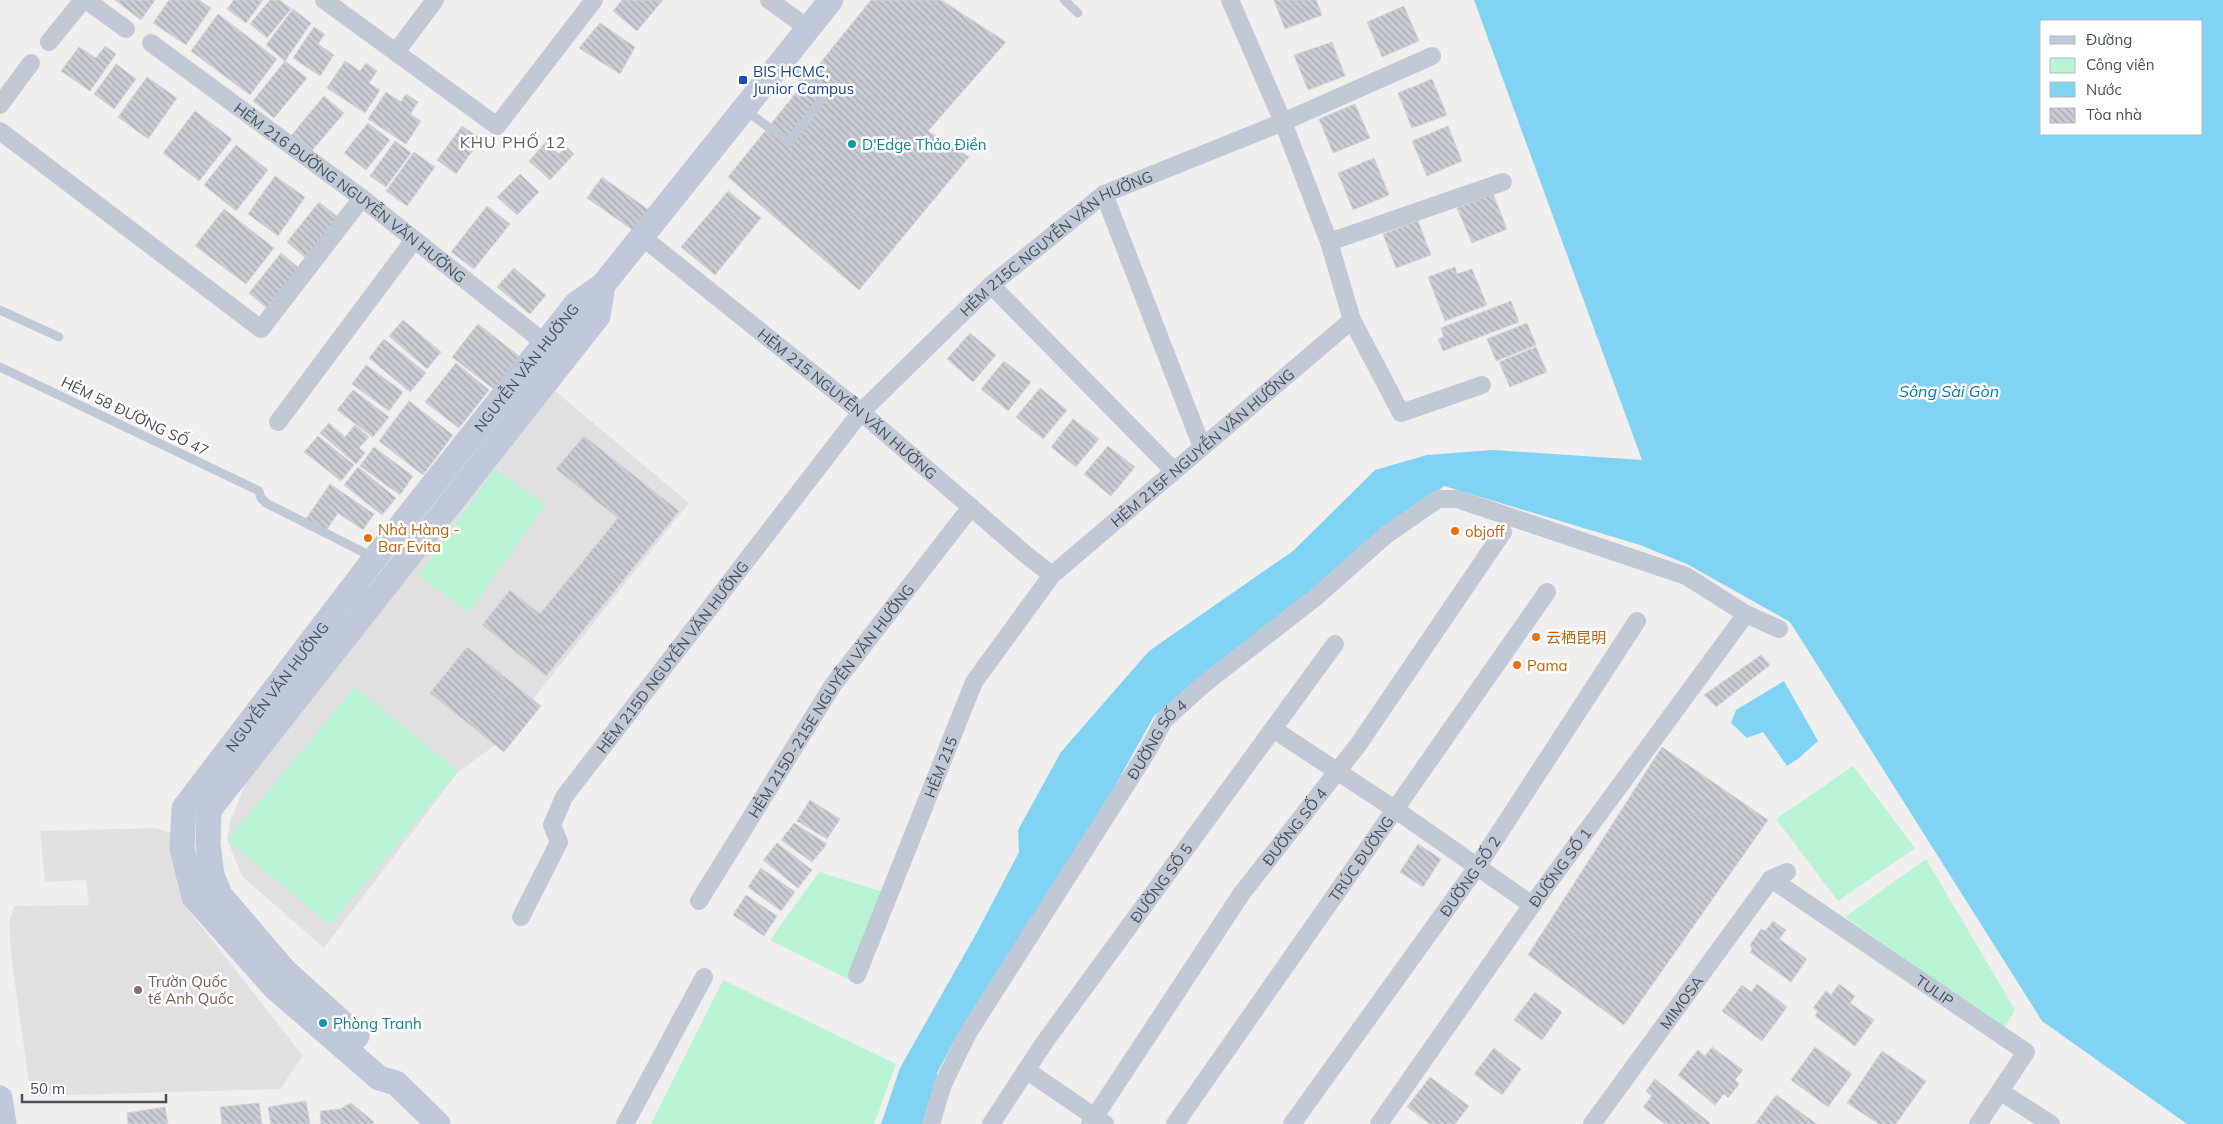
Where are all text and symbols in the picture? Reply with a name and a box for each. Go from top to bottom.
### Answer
legend [2040,20,2203,135]
text: Đường [2086,30,2132,49]
text: Công viên [2086,55,2155,74]
place label: BIS HCMC, Junior Campus [753,62,854,98]
marker: BIS HCMC, Junior Campus [737,74,749,86]
text: Nước [2086,80,2122,99]
street label: HẺM 216 ĐƯỜNG NGUYỄN VĂN HƯỞNG [231,98,470,287]
text: Tòa nhà [2086,105,2142,124]
district label: KHU PHỐ 12 [460,132,566,152]
place label: D'Edge Thảo Điền [862,135,986,154]
marker: D'Edge Thảo Điền [846,138,858,150]
street label: HẺM 215C NGUYỄN VĂN HƯỞNG [956,166,1155,320]
street label: NGUYỄN VĂN HƯỞNG [469,299,582,435]
street label: HẺM 215 NGUYỄN VĂN HƯỞNG [754,324,941,483]
street label: HẺM 215F NGUYỄN VĂN HƯỞNG [1106,364,1298,531]
street label: HẺM 58 ĐƯỜNG SỐ 47 [58,371,212,460]
water label: Sông Sài Gòn [1899,381,1999,401]
place label: Nhà Hàng - Bar Evita [378,520,460,556]
place label: objoff [1465,522,1505,541]
marker: objoff [1449,525,1461,537]
marker: Nhà Hàng - Bar Evita [362,532,374,544]
street label: HẺM 215D NGUYỄN VĂN HƯỞNG [592,557,752,757]
street label: HẺM 215D-215E NGUYỄN VĂN HƯỞNG [744,580,918,821]
street label: NGUYỄN VĂN HƯỞNG [221,618,332,755]
place label: 云栖昆明 [1546,628,1606,647]
marker: 云栖昆明 [1530,631,1542,643]
place label: Pama [1527,656,1568,675]
marker: Pama [1511,659,1523,671]
street label: ĐƯỜNG SỐ 4 [1123,695,1190,783]
street label: HẺM 215 [919,734,961,800]
street label: ĐƯỜNG SỐ 4 [1258,784,1331,869]
street label: TRÚC ĐƯỜNG [1324,812,1397,905]
street label: ĐƯỜNG SỐ 1 [1524,824,1595,911]
street label: ĐƯỜNG SỐ 2 [1435,832,1504,920]
street label: ĐƯỜNG SỐ 5 [1125,839,1196,926]
street label: TULIP [1912,971,1958,1010]
place label: Trườn Quốc tế Anh Quốc [148,972,234,1008]
street label: MIMOSA [1655,972,1707,1033]
marker: Trườn Quốc tế Anh Quốc [132,984,144,996]
place label: Phòng Tranh [333,1014,422,1033]
marker: Phòng Tranh [317,1017,329,1029]
scale bar [22,1072,166,1104]
text: 50 m [30,1079,65,1098]

